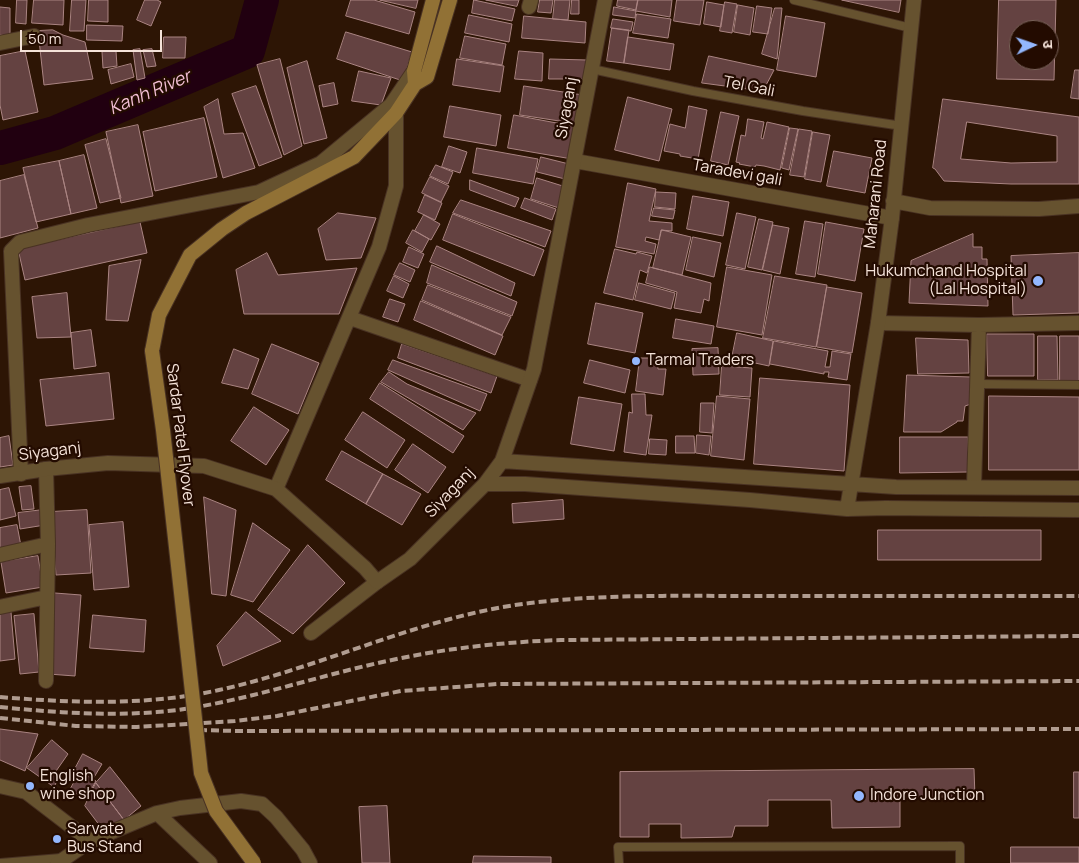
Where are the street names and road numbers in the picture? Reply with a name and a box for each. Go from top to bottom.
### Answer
street label: Tel Gali [722,73,776,101]
street label: Siyaganj [552,76,582,140]
street label: Maharani Road [861,139,891,249]
street label: Taradevi gali [690,156,784,190]
street label: Sardar Patel Flyover [162,362,198,508]
street label: Siyaganj [18,439,82,465]
street label: Siyaganj [421,464,479,522]

